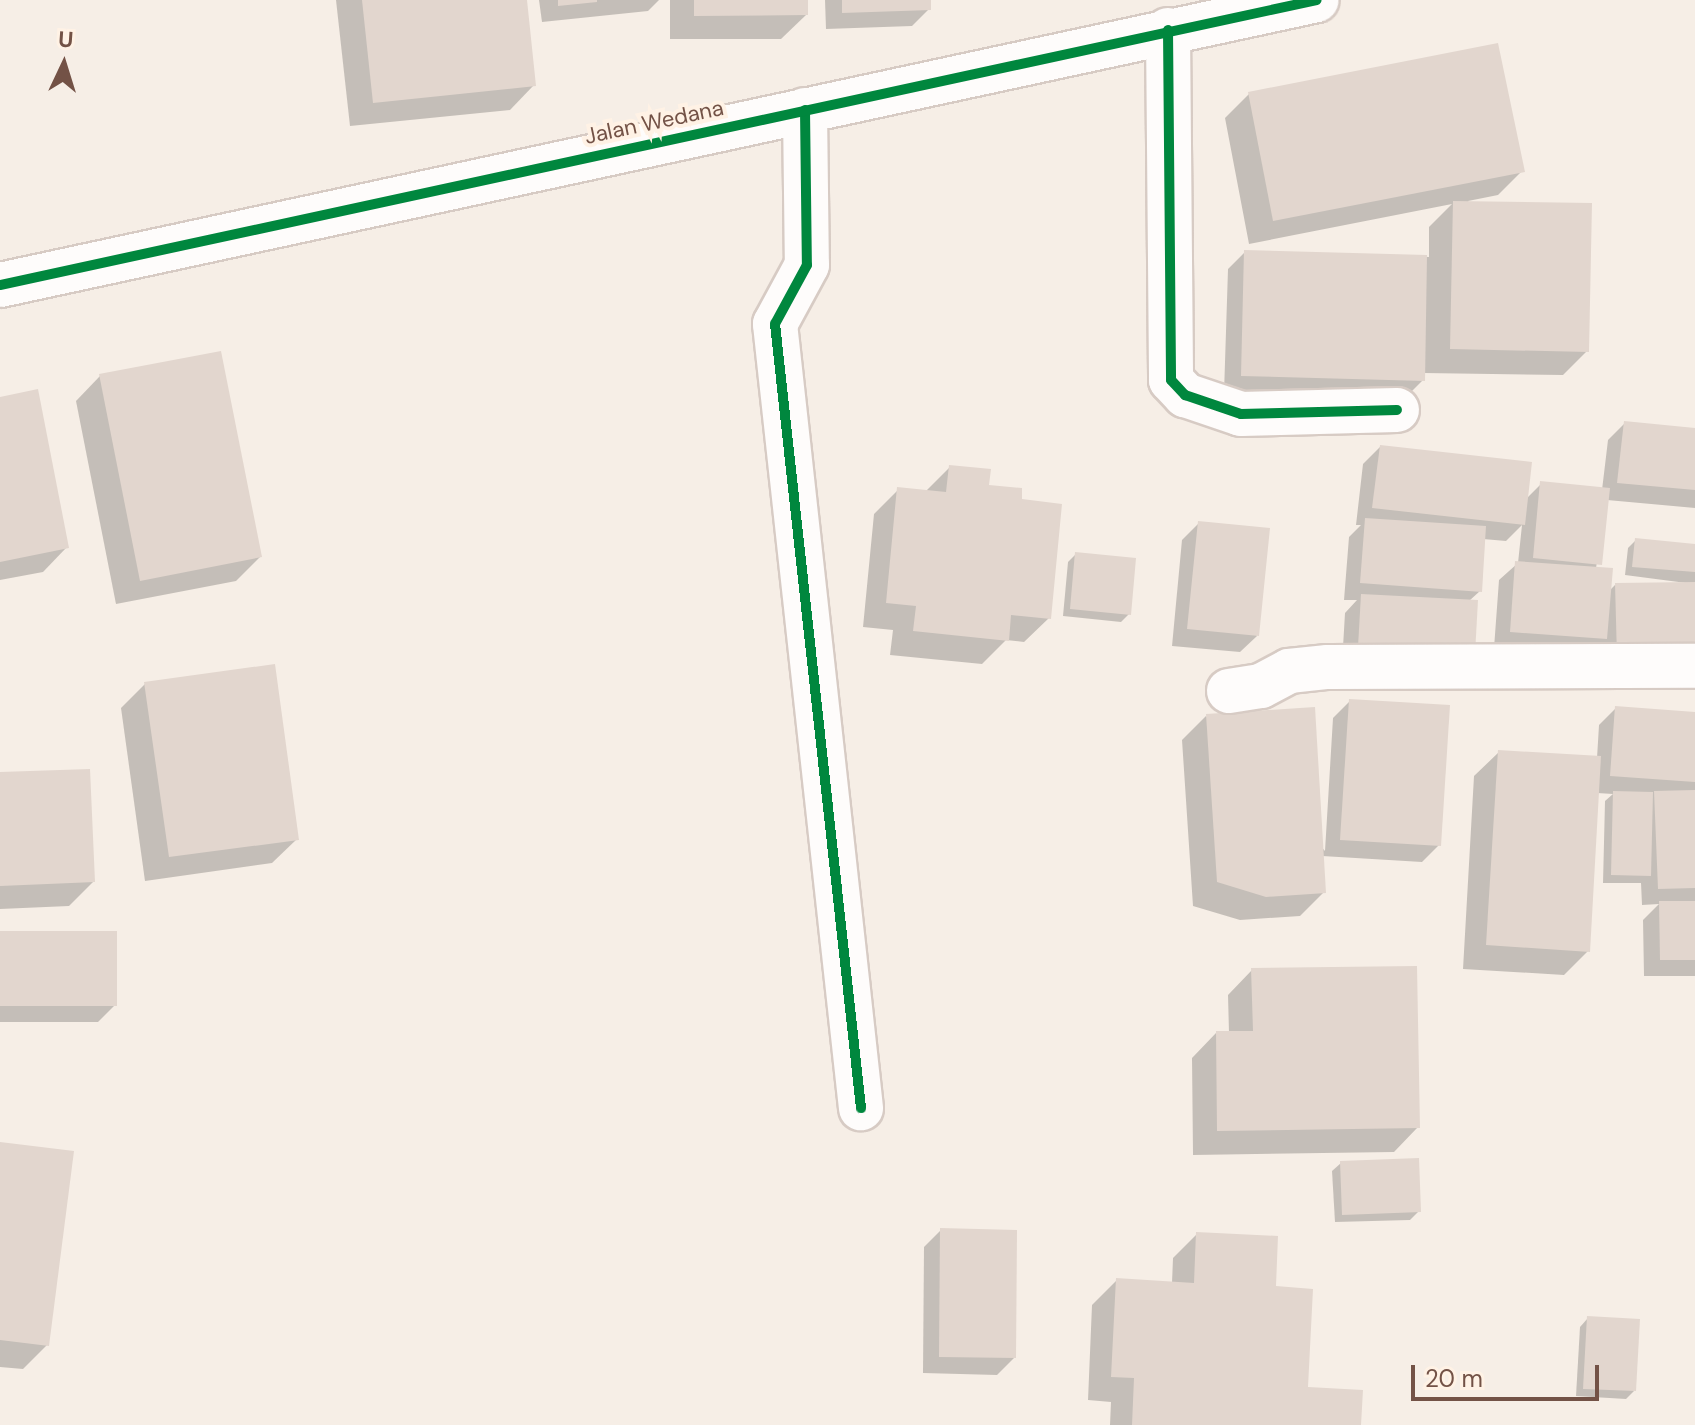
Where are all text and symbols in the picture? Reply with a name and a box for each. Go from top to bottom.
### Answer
north arrow [24,24,104,104]
text: U [57,25,74,55]
street label: Jalan Wedana [582,94,726,150]
scale bar [1415,1349,1603,1399]
text: 20 m [1425,1363,1483,1394]

